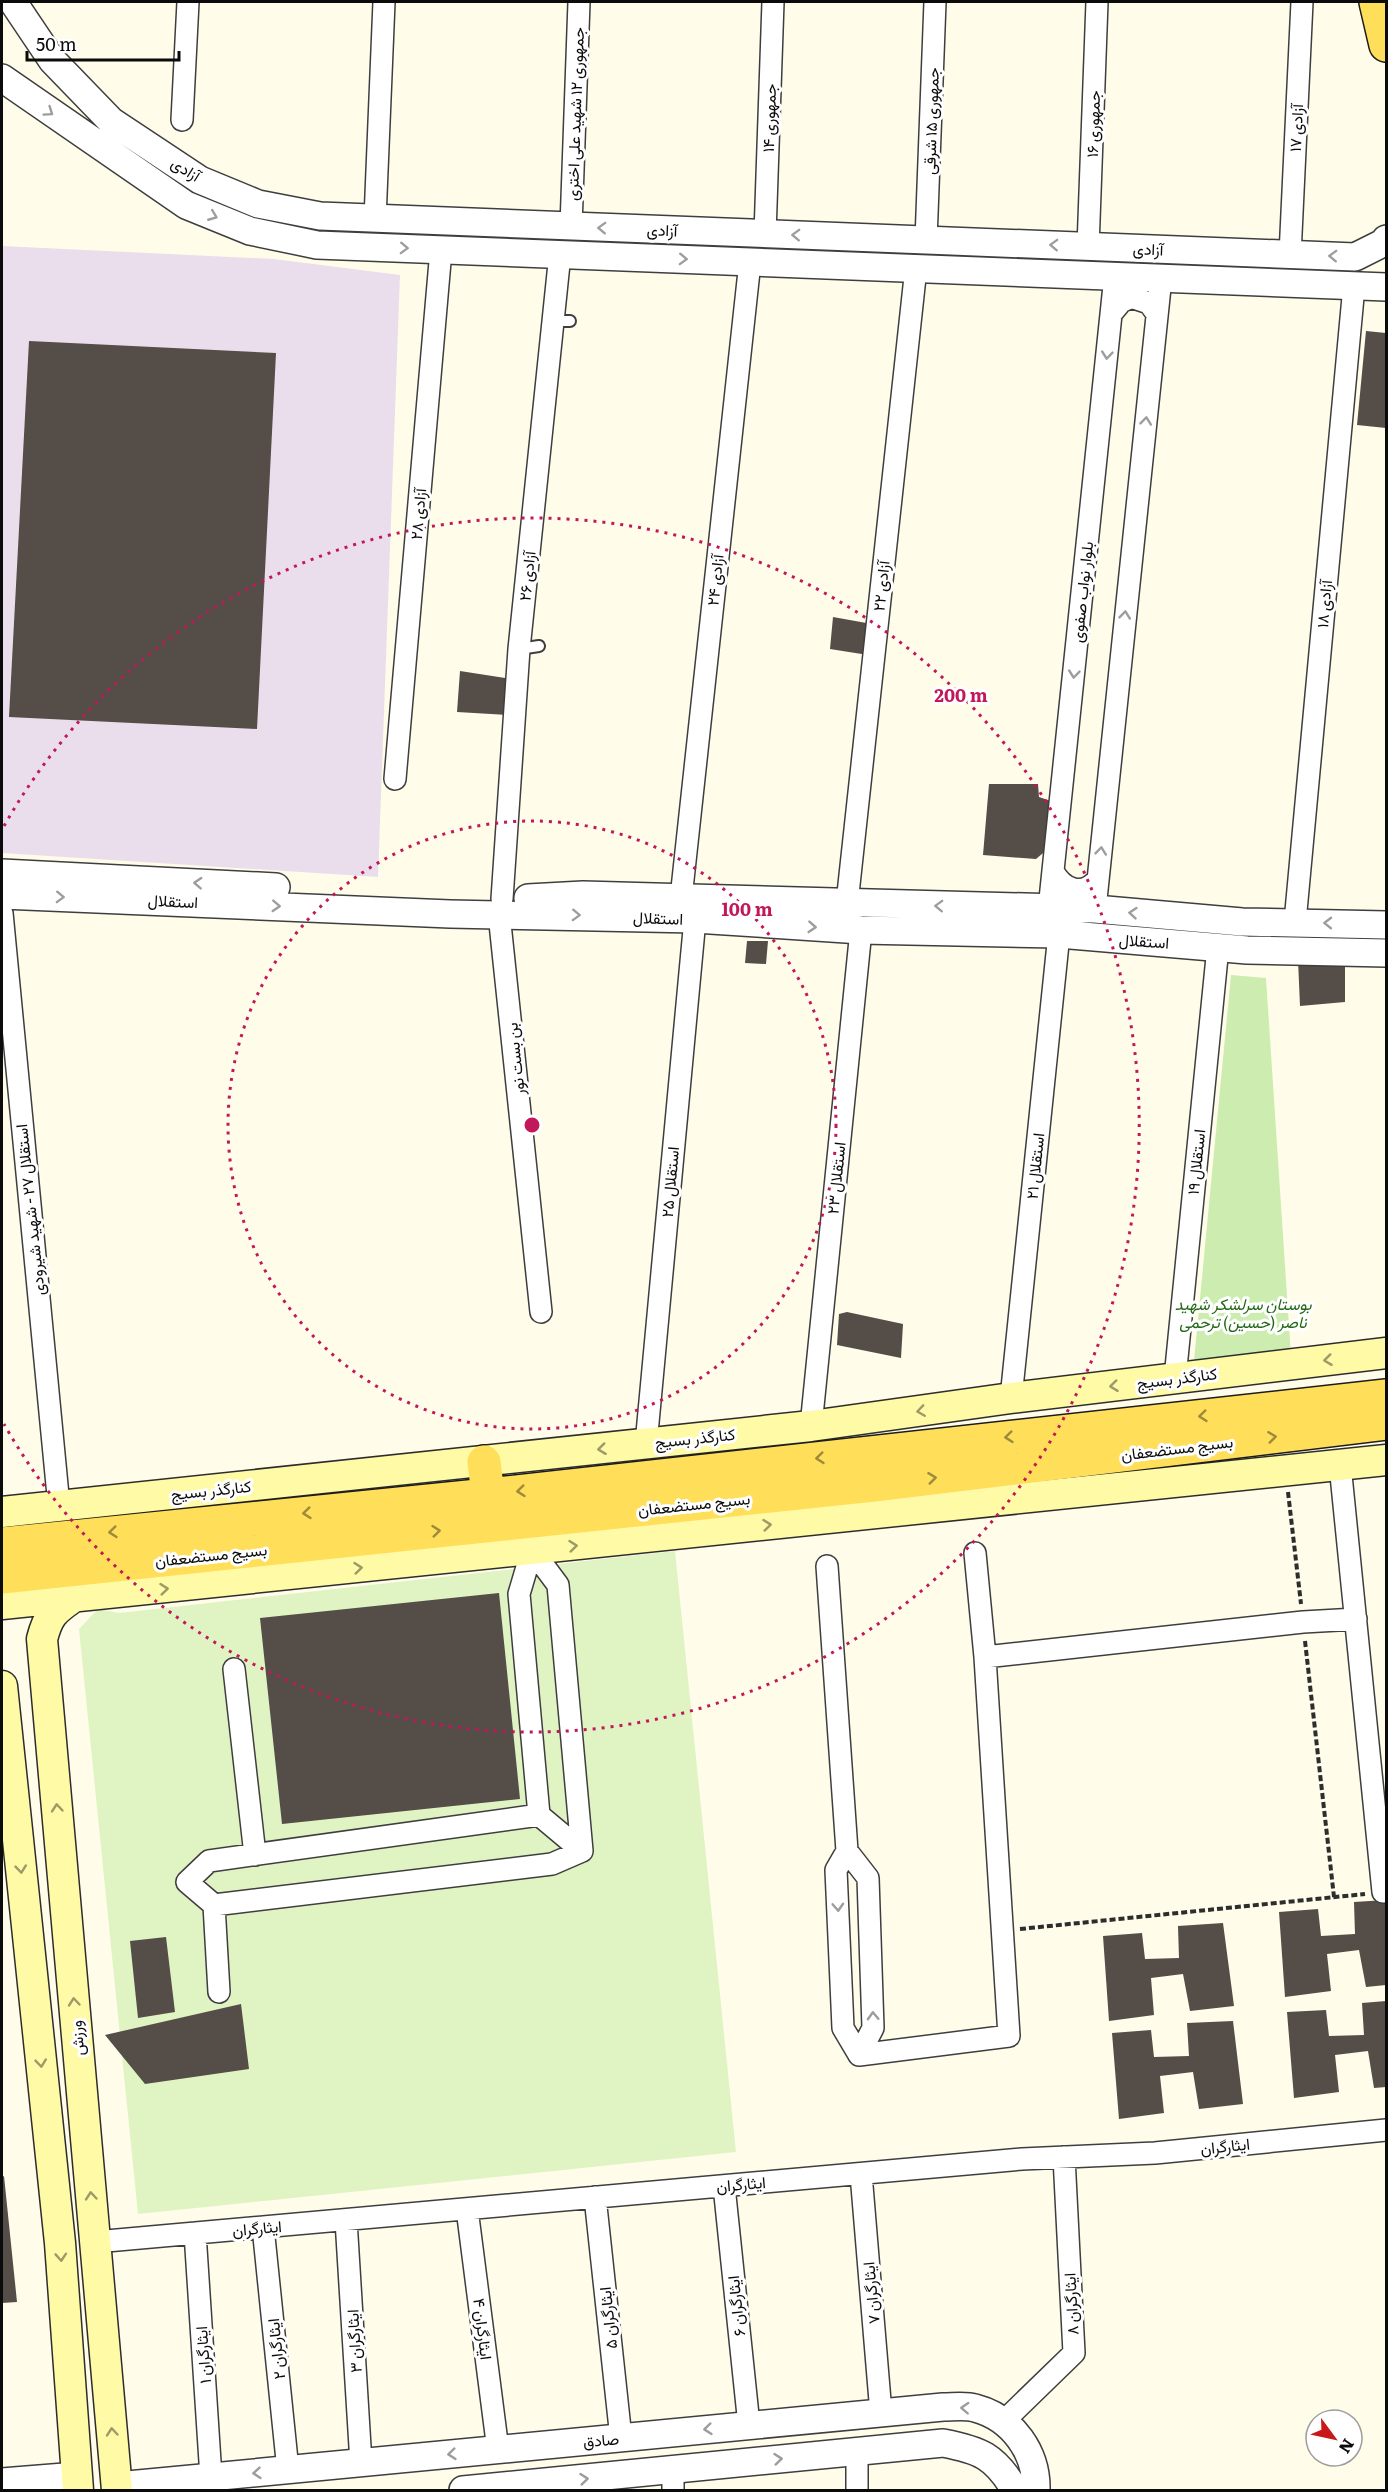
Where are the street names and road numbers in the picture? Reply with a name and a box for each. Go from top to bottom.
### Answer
street label: جمهوری ۱۲ شهید علی اختری [559,26,589,201]
street label: جمهوری ۱۵ شرقی [916,66,944,175]
street label: جمهوری ۱۴ [755,83,781,153]
street label: جمهوری ۱۶ [1079,90,1105,158]
street label: آزادی ۱۷ [1282,102,1308,153]
street label: آزادی [167,150,207,187]
street label: آزادی [646,216,679,242]
street label: آزادی [1132,235,1165,261]
street label: آزادی ۲۸ [403,486,431,541]
street label: بلوار نواب صفوی [1064,540,1098,644]
street label: آزادی ۲۶ [511,548,541,602]
street label: آزادی ۲۴ [699,552,729,607]
street label: آزادی ۲۲ [865,558,895,612]
street label: آزادی ۱۸ [1309,578,1337,629]
street label: استقلال [147,887,199,913]
street label: استقلال [632,904,684,930]
street label: استقلال [1118,926,1170,954]
street label: بن بست نور [498,1022,530,1098]
street label: استقلال ۲۷ - شهید شیرودی [8,1123,50,1297]
street label: استقلال ۱۹ [1180,1128,1210,1196]
street label: استقلال ۲۱ [1019,1132,1049,1200]
street label: استقلال ۲۳ [819,1141,851,1215]
street label: استقلال ۲۵ [654,1145,684,1218]
street label: کنارگذر بسیج [1135,1360,1219,1395]
street label: کنارگذر بسیج [653,1421,736,1454]
street label: بسیج مستضعفان [1119,1428,1234,1467]
street label: کنارگذر بسیج [169,1473,252,1506]
street label: بسیج مستضعفان [637,1485,751,1522]
street label: بسیج مستضعفان [154,1536,268,1573]
street label: ورزش [63,2019,90,2057]
street label: ایثارگران [1199,2130,1251,2160]
street label: ایثارگران [715,2169,767,2197]
street label: ایثارگران [231,2213,283,2241]
street label: ایثارگران ۷ [855,2261,885,2325]
street label: ایثارگران ۸ [1056,2272,1084,2336]
street label: ایثارگران ۶ [720,2275,750,2338]
street label: ایثارگران ۵ [592,2286,622,2350]
street label: ایثارگران ۴ [468,2297,500,2361]
street label: ایثارگران ۳ [339,2309,367,2373]
street label: ایثارگران ۲ [260,2317,290,2381]
street label: ایثارگران ۱ [188,2326,216,2385]
street label: صادق [582,2425,620,2453]

